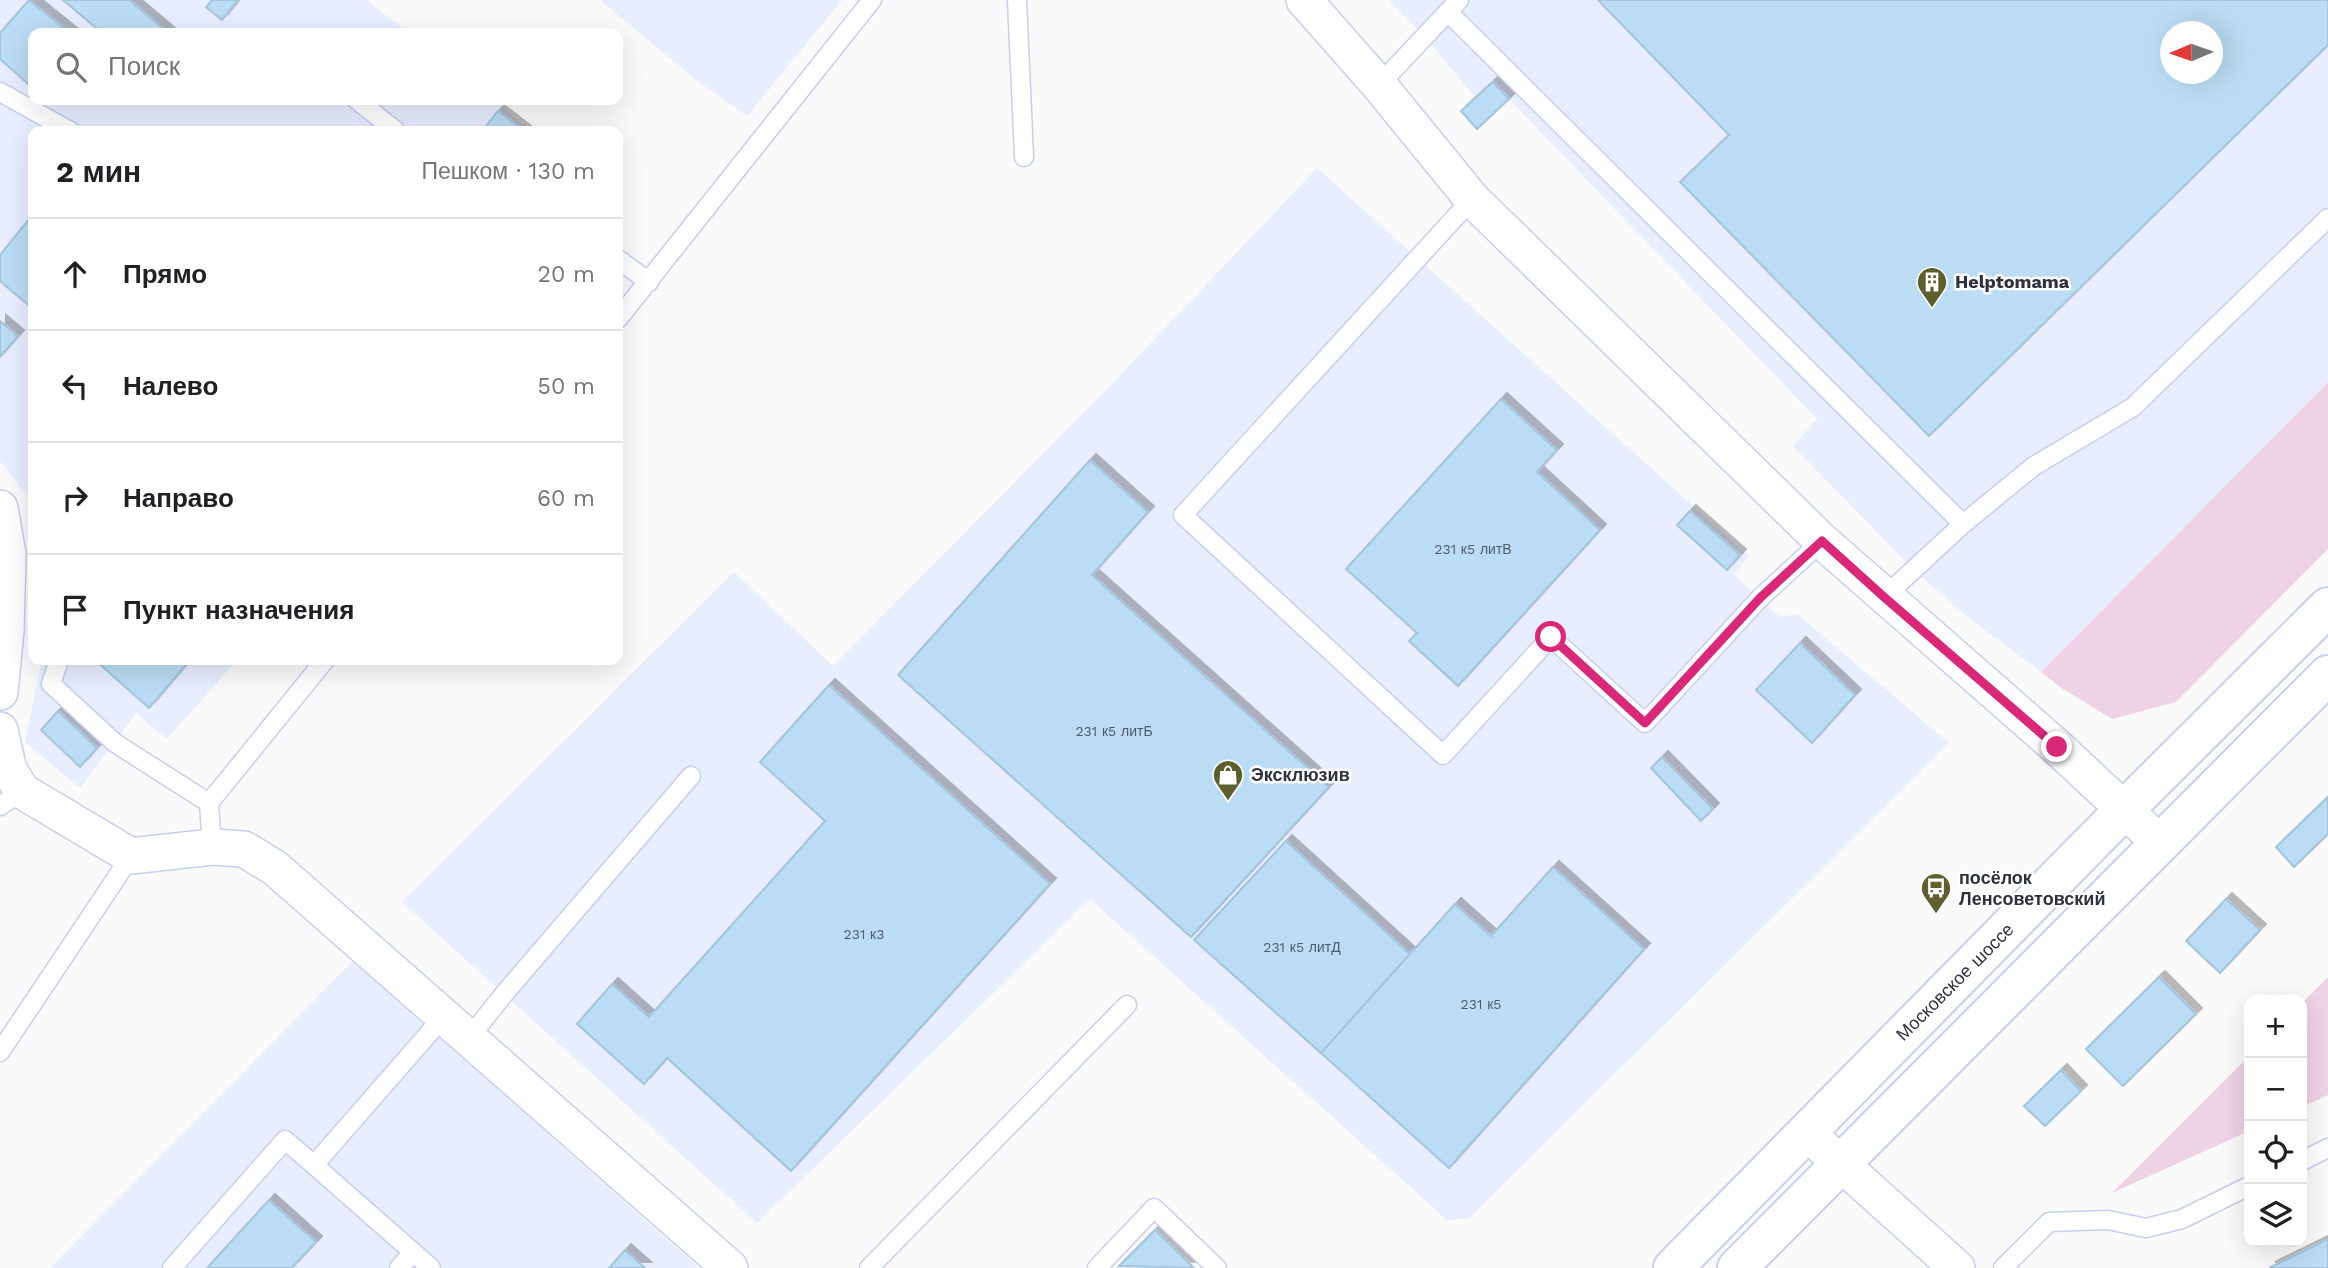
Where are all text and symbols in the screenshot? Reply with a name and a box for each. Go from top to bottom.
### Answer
north arrow [2160,21,2223,84]
search box [28,28,623,105]
icon: search [52,48,90,86]
text: Поиск [108,51,180,81]
text: 2 мин [56,154,141,189]
text: Пешком · 130 m [421,158,595,185]
icon: ahead [56,255,94,293]
text: Прямо [123,259,207,289]
text: 20 m [538,261,595,288]
building icon: Helptomama [1915,265,1949,309]
place label: Helptomama [1955,271,2070,292]
icon: left [56,367,94,405]
text: Налево [123,371,218,401]
text: 50 m [538,373,595,400]
icon: right [56,479,94,517]
text: Направо [123,483,234,513]
text: 60 m [537,485,595,512]
house number: 231 к5 литВ [1434,541,1512,557]
icon: arrive [56,591,94,629]
text: Пункт назначения [123,595,354,625]
route start [1535,621,1566,652]
house number: 231 к5 литБ [1075,723,1153,739]
route end [2041,731,2072,762]
shop icon: Эксклюзив [1211,758,1245,802]
place label: Эксклюзив [1251,764,1350,785]
place label: посёлок Ленсоветовский [1959,867,2105,909]
bus stop icon: посёлок Ленсоветовский [1919,871,1953,915]
street label: Московское шоссе [1892,919,2018,1045]
house number: 231 к3 [844,926,884,942]
house number: 231 к5 литД [1263,939,1341,955]
map controls [2244,995,2307,1247]
button: + [2244,995,2307,1058]
house number: 231 к5 [1461,996,1501,1012]
button: − [2244,1058,2307,1121]
button: locate [2244,1121,2307,1184]
button: layers [2244,1184,2307,1247]

